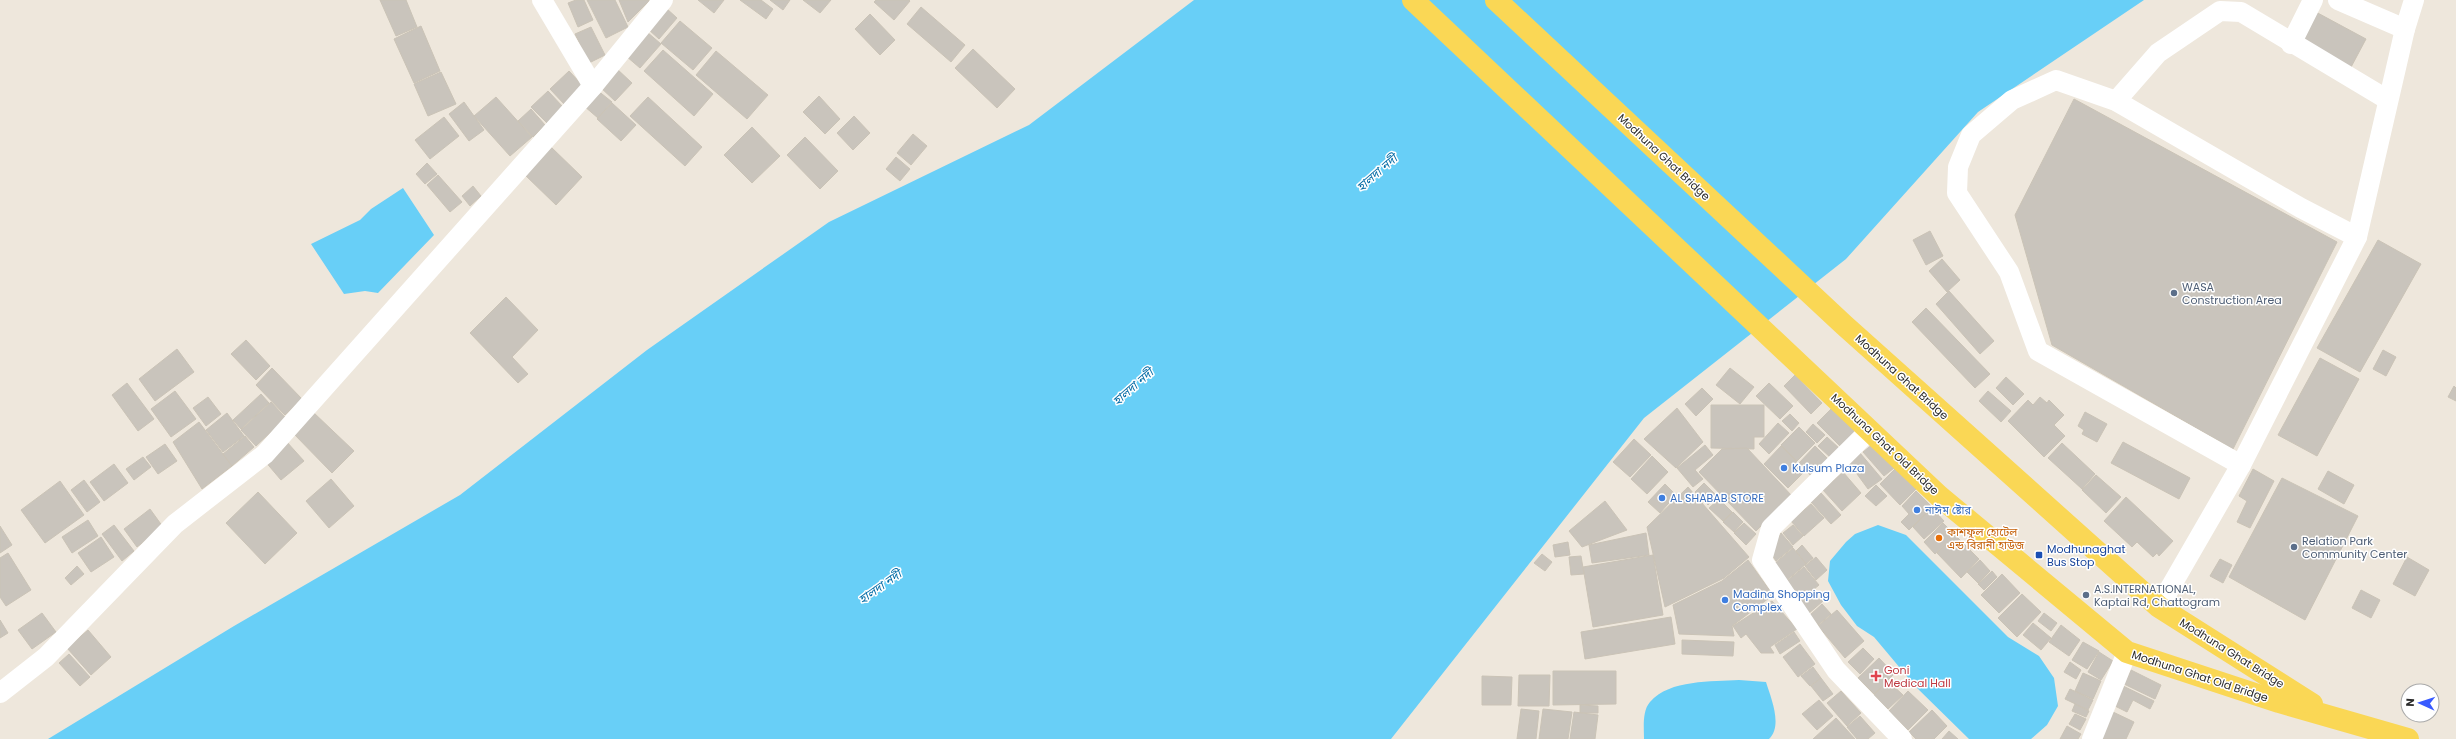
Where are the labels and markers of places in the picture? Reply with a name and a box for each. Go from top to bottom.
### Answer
place label: WASA Construction Area [2182,279,2282,308]
marker: WASA Construction Area [2169,288,2179,298]
place label: Kulsum Plaza [1792,460,1864,476]
marker: Kulsum Plaza [1779,463,1789,473]
place label: AL SHABAB STORE [1670,490,1764,506]
marker: AL SHABAB STORE [1657,493,1667,503]
place label: নাঈম ষ্টোর [1924,502,1972,518]
marker: নাঈম ষ্টোর [1912,505,1922,515]
place label: কাশফুল হোটেল এন্ড বিরানী হাউজ [1946,524,2025,553]
marker: কাশফুল হোটেল এন্ড বিরানী হাউজ [1934,533,1944,543]
place label: Relation Park Community Center [2302,533,2407,562]
place label: Modhunaghat Bus Stop [2047,541,2125,570]
marker: Relation Park Community Center [2289,542,2299,552]
marker: Modhunaghat Bus Stop [2034,550,2044,560]
place label: A.S.INTERNATIONAL, Kaptai Rd, Chattogram [2094,581,2220,610]
place label: Madina Shopping Complex [1733,586,1830,615]
marker: A.S.INTERNATIONAL, Kaptai Rd, Chattogram [2081,590,2091,600]
marker: Madina Shopping Complex [1720,595,1730,605]
place label: Goni Medical Hall [1884,662,1951,691]
marker: Goni Medical Hall [1871,671,1881,681]

